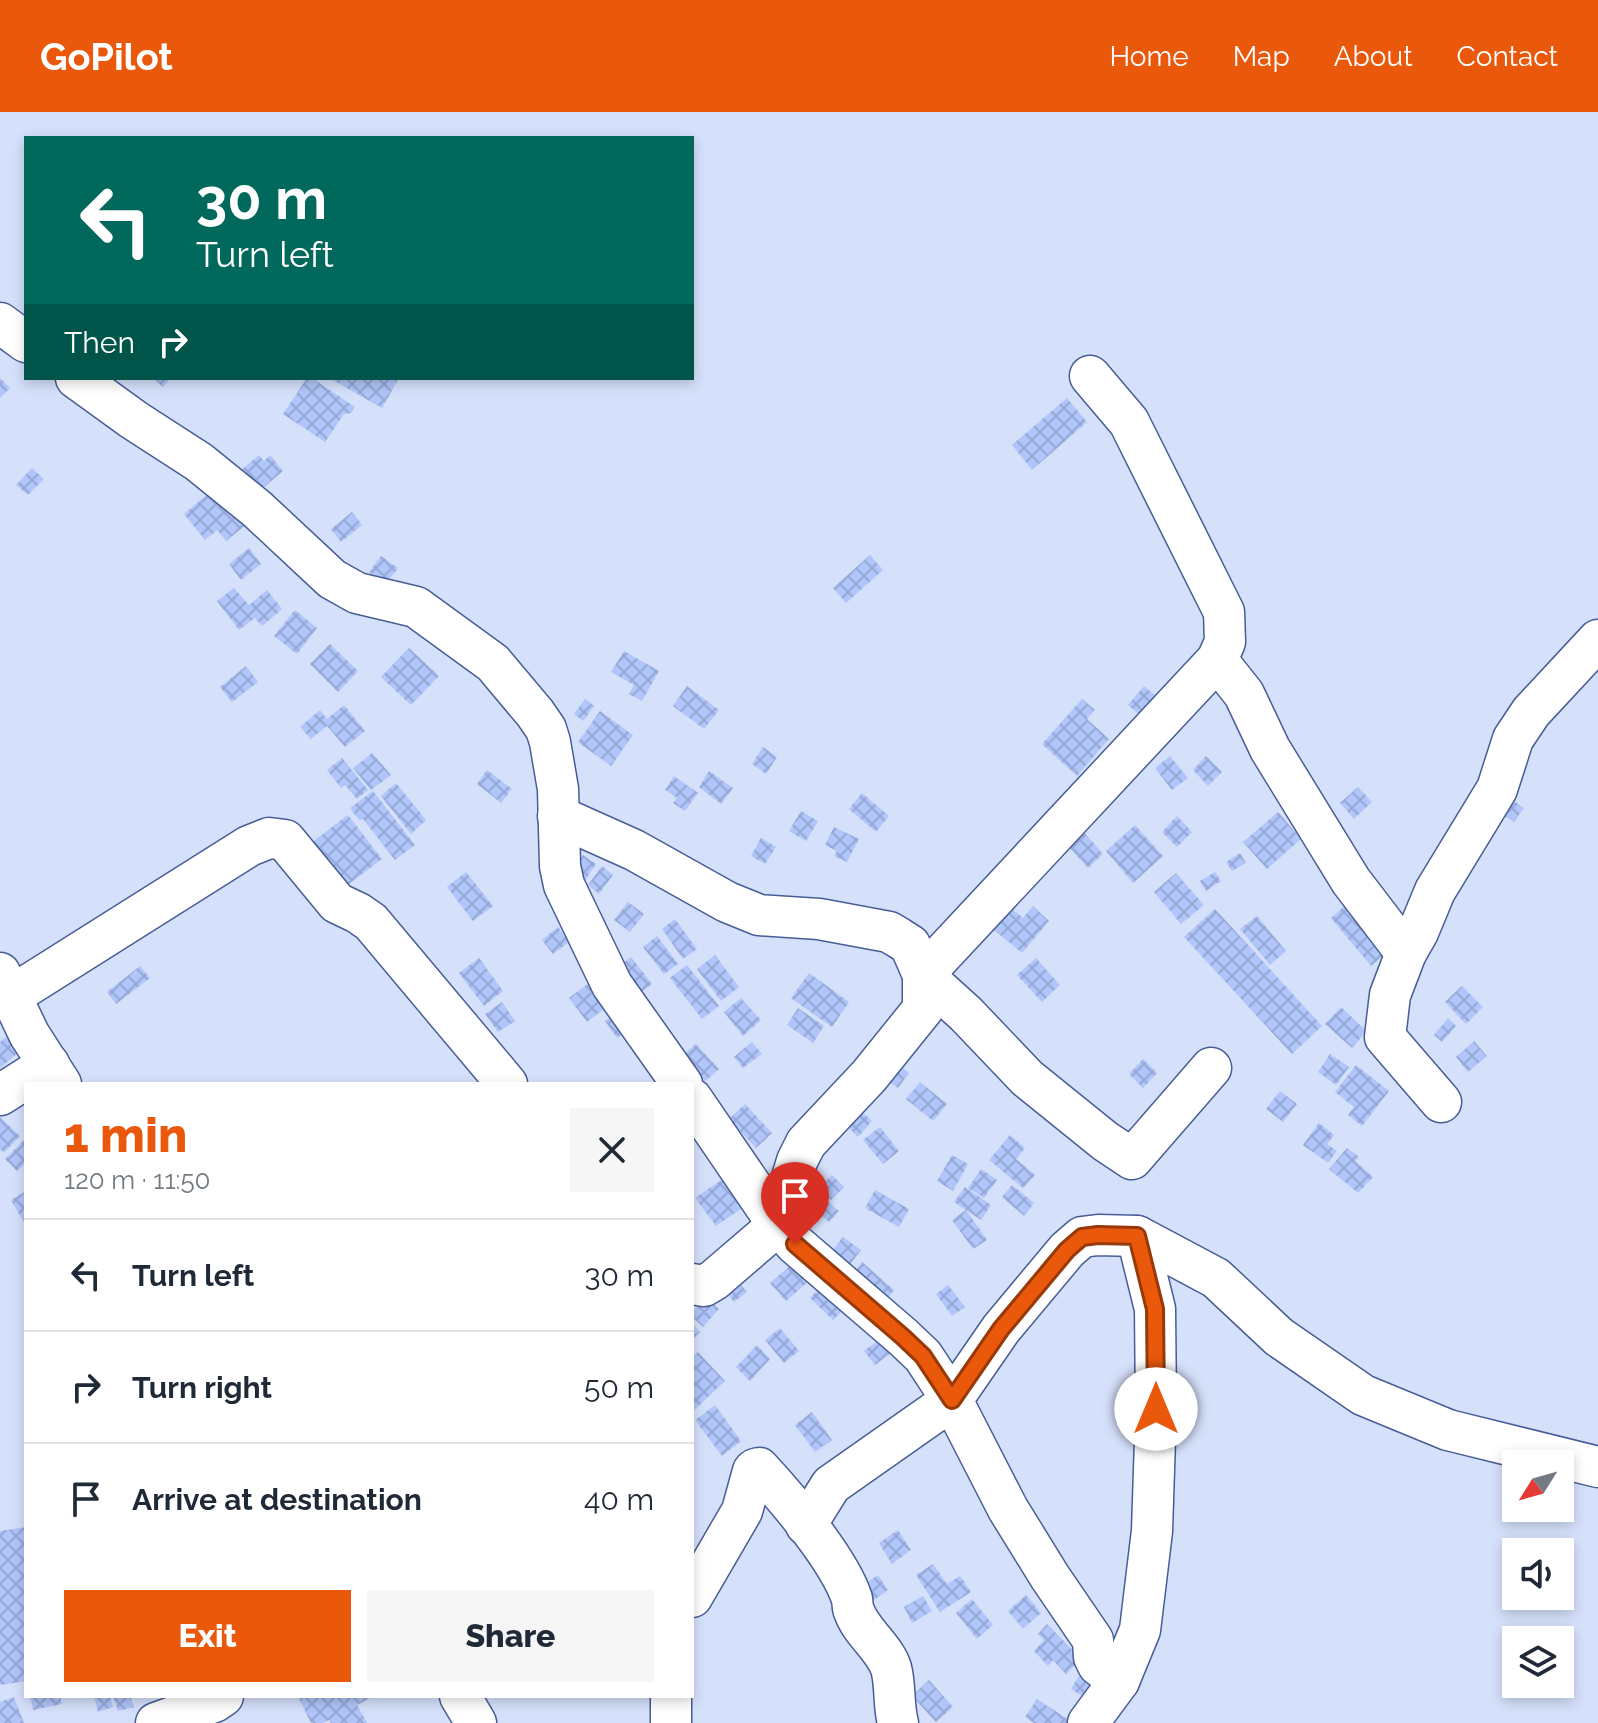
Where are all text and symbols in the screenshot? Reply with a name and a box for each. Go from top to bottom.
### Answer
text: GoPilot [40,34,173,79]
text: Home [1109,40,1189,73]
text: Map [1233,40,1290,73]
text: About [1334,40,1413,73]
text: Contact [1457,40,1558,73]
text: 30 m [196,166,327,232]
icon: left [64,168,168,272]
text: Turn left [196,233,334,275]
icon: right [151,320,195,364]
text: Then [64,325,135,360]
text: 1 min [64,1107,187,1163]
button: close [570,1108,654,1192]
pin [761,1162,829,1244]
text: 120 m · 11:50 [64,1165,211,1195]
icon: arrive [773,1174,817,1218]
icon: left [64,1253,108,1297]
text: Turn left [132,1258,254,1293]
text: 30 m [584,1258,654,1293]
icon: right [64,1365,108,1409]
position arrow [1114,1367,1198,1451]
text: Turn right [132,1370,272,1405]
text: 50 m [584,1370,654,1405]
north arrow [1502,1450,1574,1522]
map controls [1502,1450,1574,1698]
icon: arrive [64,1477,108,1521]
text: Arrive at destination [132,1482,422,1517]
text: 40 m [584,1482,654,1517]
button: sound [1502,1538,1574,1610]
button: Exit [64,1590,351,1682]
button: Share [367,1590,654,1682]
button: layers [1502,1626,1574,1698]

